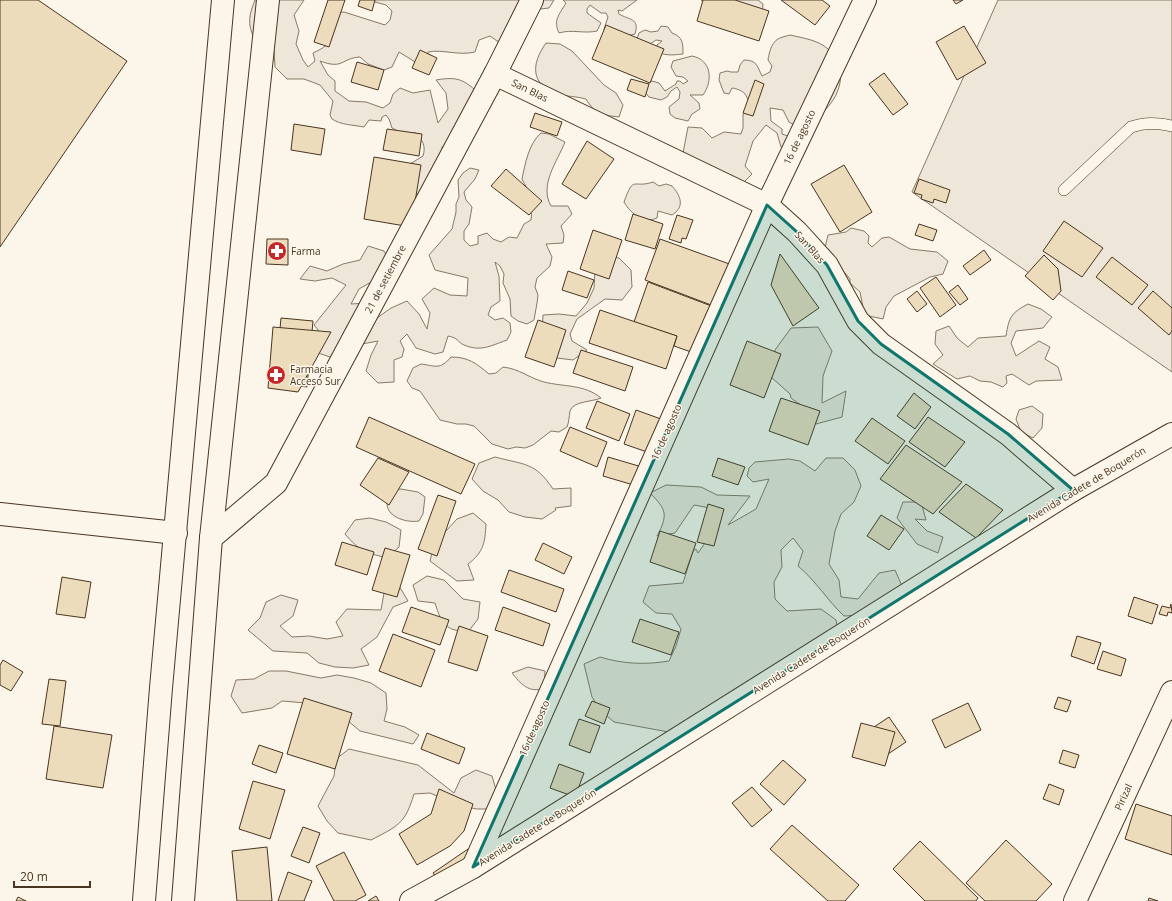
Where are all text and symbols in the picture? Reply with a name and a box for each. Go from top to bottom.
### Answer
street label: San Blas [509,75,551,105]
street label: 16 de agosto [780,107,818,167]
street label: San Blas [792,228,828,266]
pharmacy icon: Farma [266,240,288,262]
street label: 21 de setiembre [361,242,409,316]
place label: Farma [291,244,321,258]
place label: Farmacia Acceso Sur [290,362,341,388]
pharmacy icon: Farmacia Acceso Sur [265,364,287,386]
street label: 16 de agosto [647,402,685,462]
street label: Avenida Cadete de Boquerón [1024,443,1148,525]
street label: Avenida Cadete de Boquerón [750,613,872,697]
street label: 16 de agosto [515,698,553,758]
street label: Pirizal [1111,781,1135,813]
street label: Avenida Cadete de Boquerón [476,785,598,869]
scale bar [14,863,90,889]
text: 20 m [20,868,48,885]

